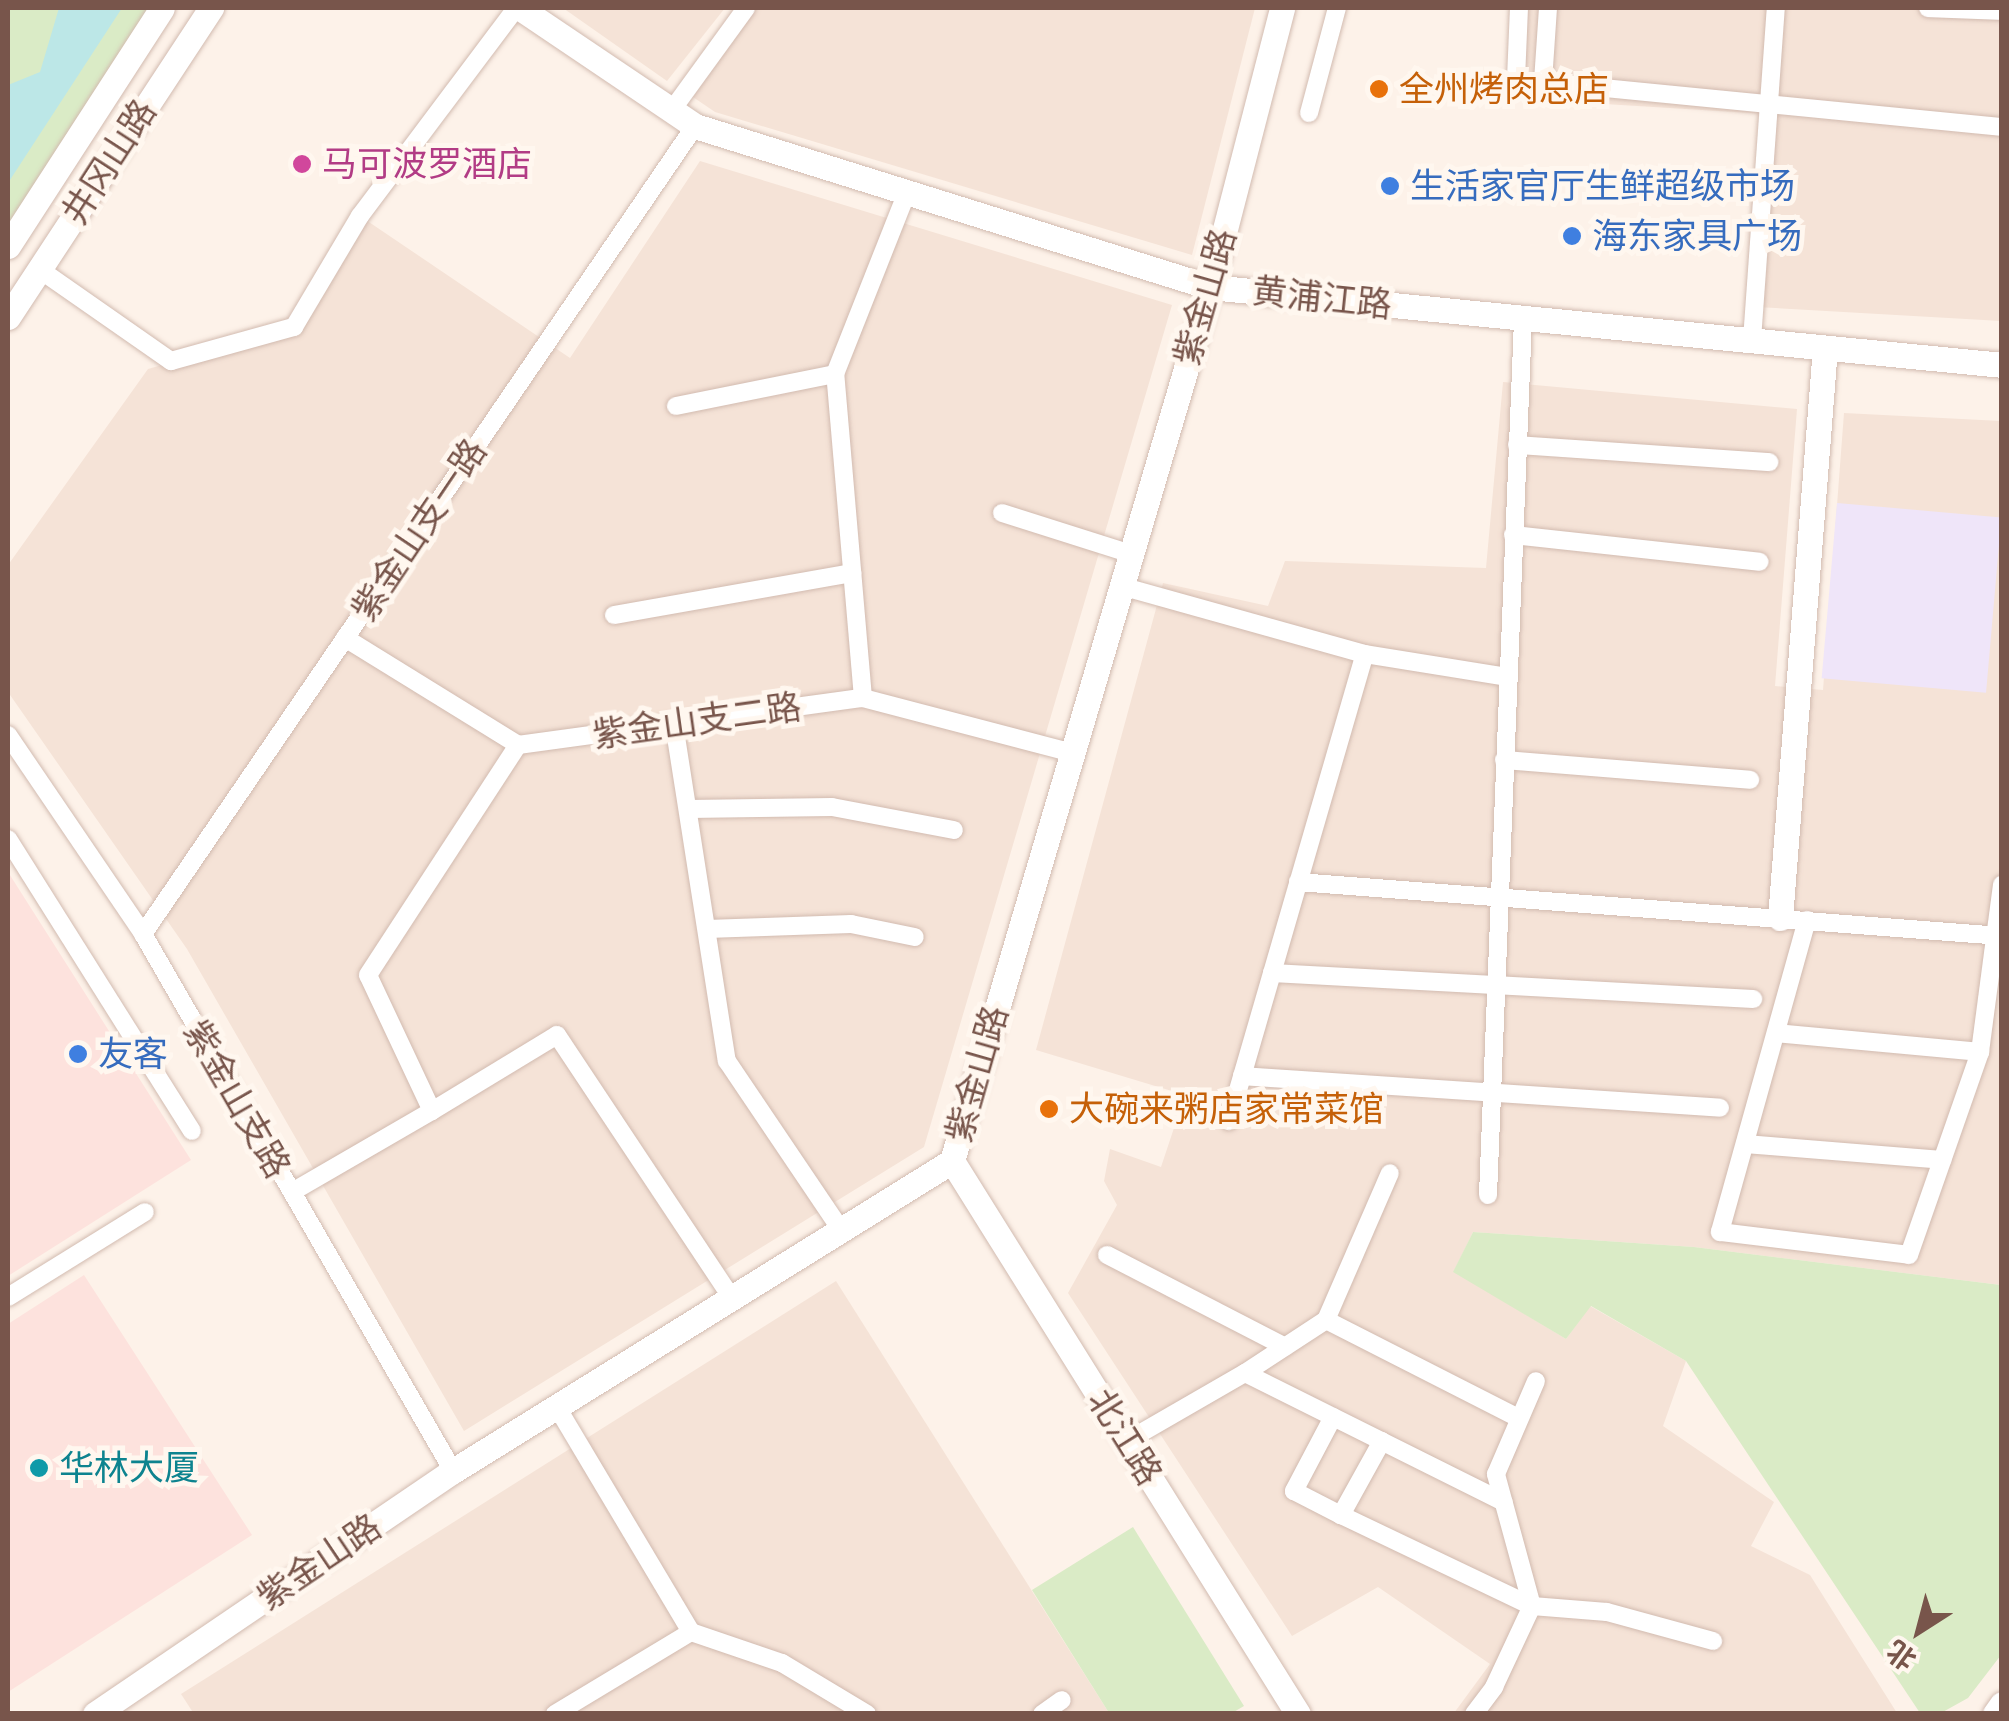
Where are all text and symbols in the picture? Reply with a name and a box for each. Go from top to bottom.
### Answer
place label: 全州烤肉总店 [1399,68,1609,110]
marker: 全州烤肉总店 [1368,78,1390,100]
street label: 井冈山路 [53,92,165,232]
place label: 马可波罗酒店 [322,143,532,185]
marker: 马可波罗酒店 [291,153,313,175]
place label: 生活家官厅生鲜超级市场 [1410,165,1795,207]
marker: 生活家官厅生鲜超级市场 [1379,175,1401,197]
place label: 海东家具广场 [1592,215,1802,257]
street label: 紫金山路 [1166,224,1244,370]
marker: 海东家具广场 [1561,225,1583,247]
street label: 黄浦江路 [1250,270,1394,326]
street label: 紫金山支一路 [343,431,495,629]
street label: 紫金山支二路 [590,686,804,756]
street label: 紫金山路 [938,1001,1016,1147]
street label: 紫金山支路 [175,1013,299,1185]
place label: 友客 [98,1033,168,1075]
marker: 友客 [67,1043,89,1065]
place label: 大碗来粥店家常菜馆 [1069,1088,1384,1130]
marker: 大碗来粥店家常菜馆 [1038,1098,1060,1120]
street label: 北江路 [1079,1381,1171,1493]
place label: 华林大厦 [59,1447,199,1489]
marker: 华林大厦 [28,1457,50,1479]
street label: 紫金山路 [249,1505,389,1619]
north arrow [1869,1581,1969,1681]
text: 北 [1880,1633,1923,1677]

